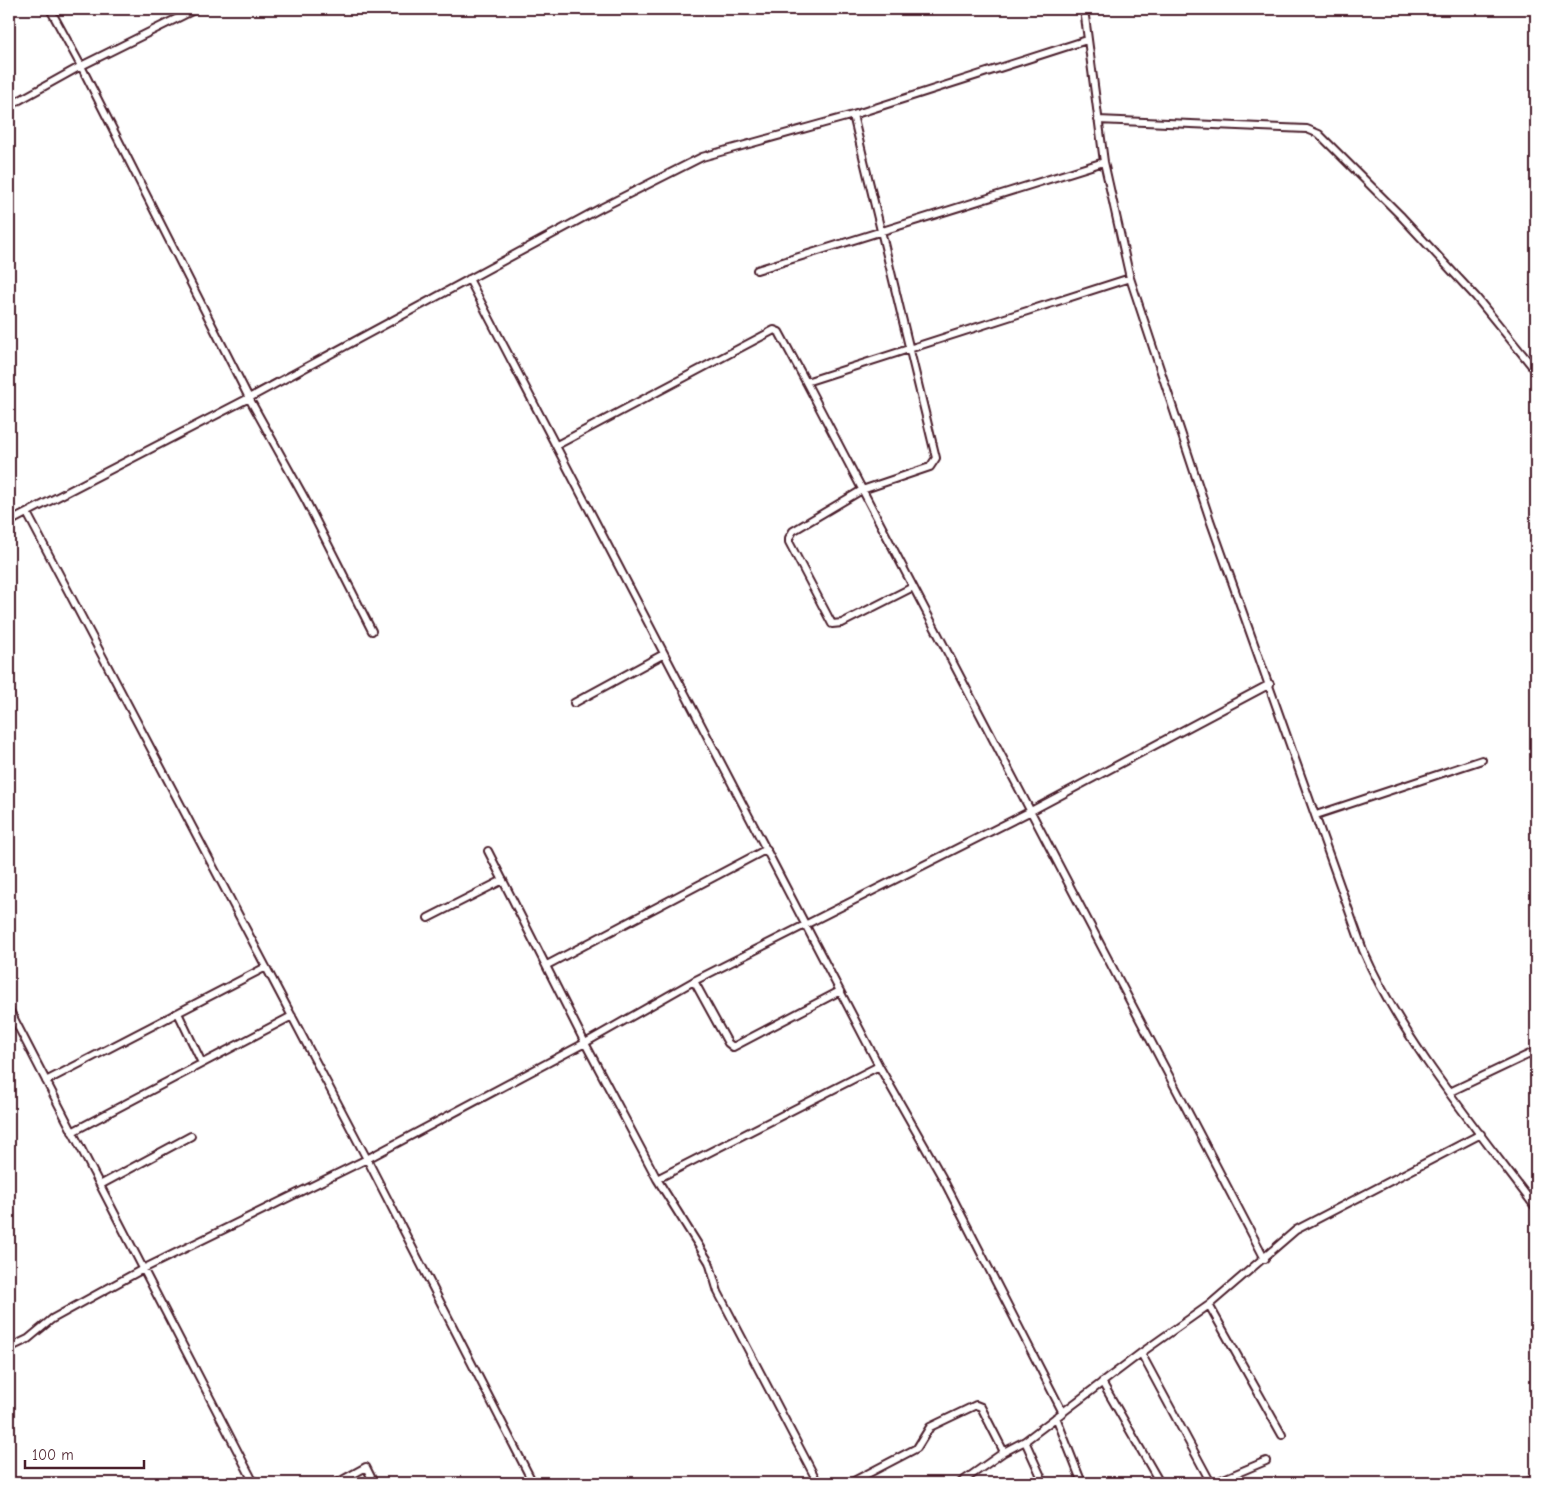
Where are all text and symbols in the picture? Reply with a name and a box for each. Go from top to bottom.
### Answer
scale bar [25,1437,144,1469]
text: 100 m [32,1446,74,1464]

